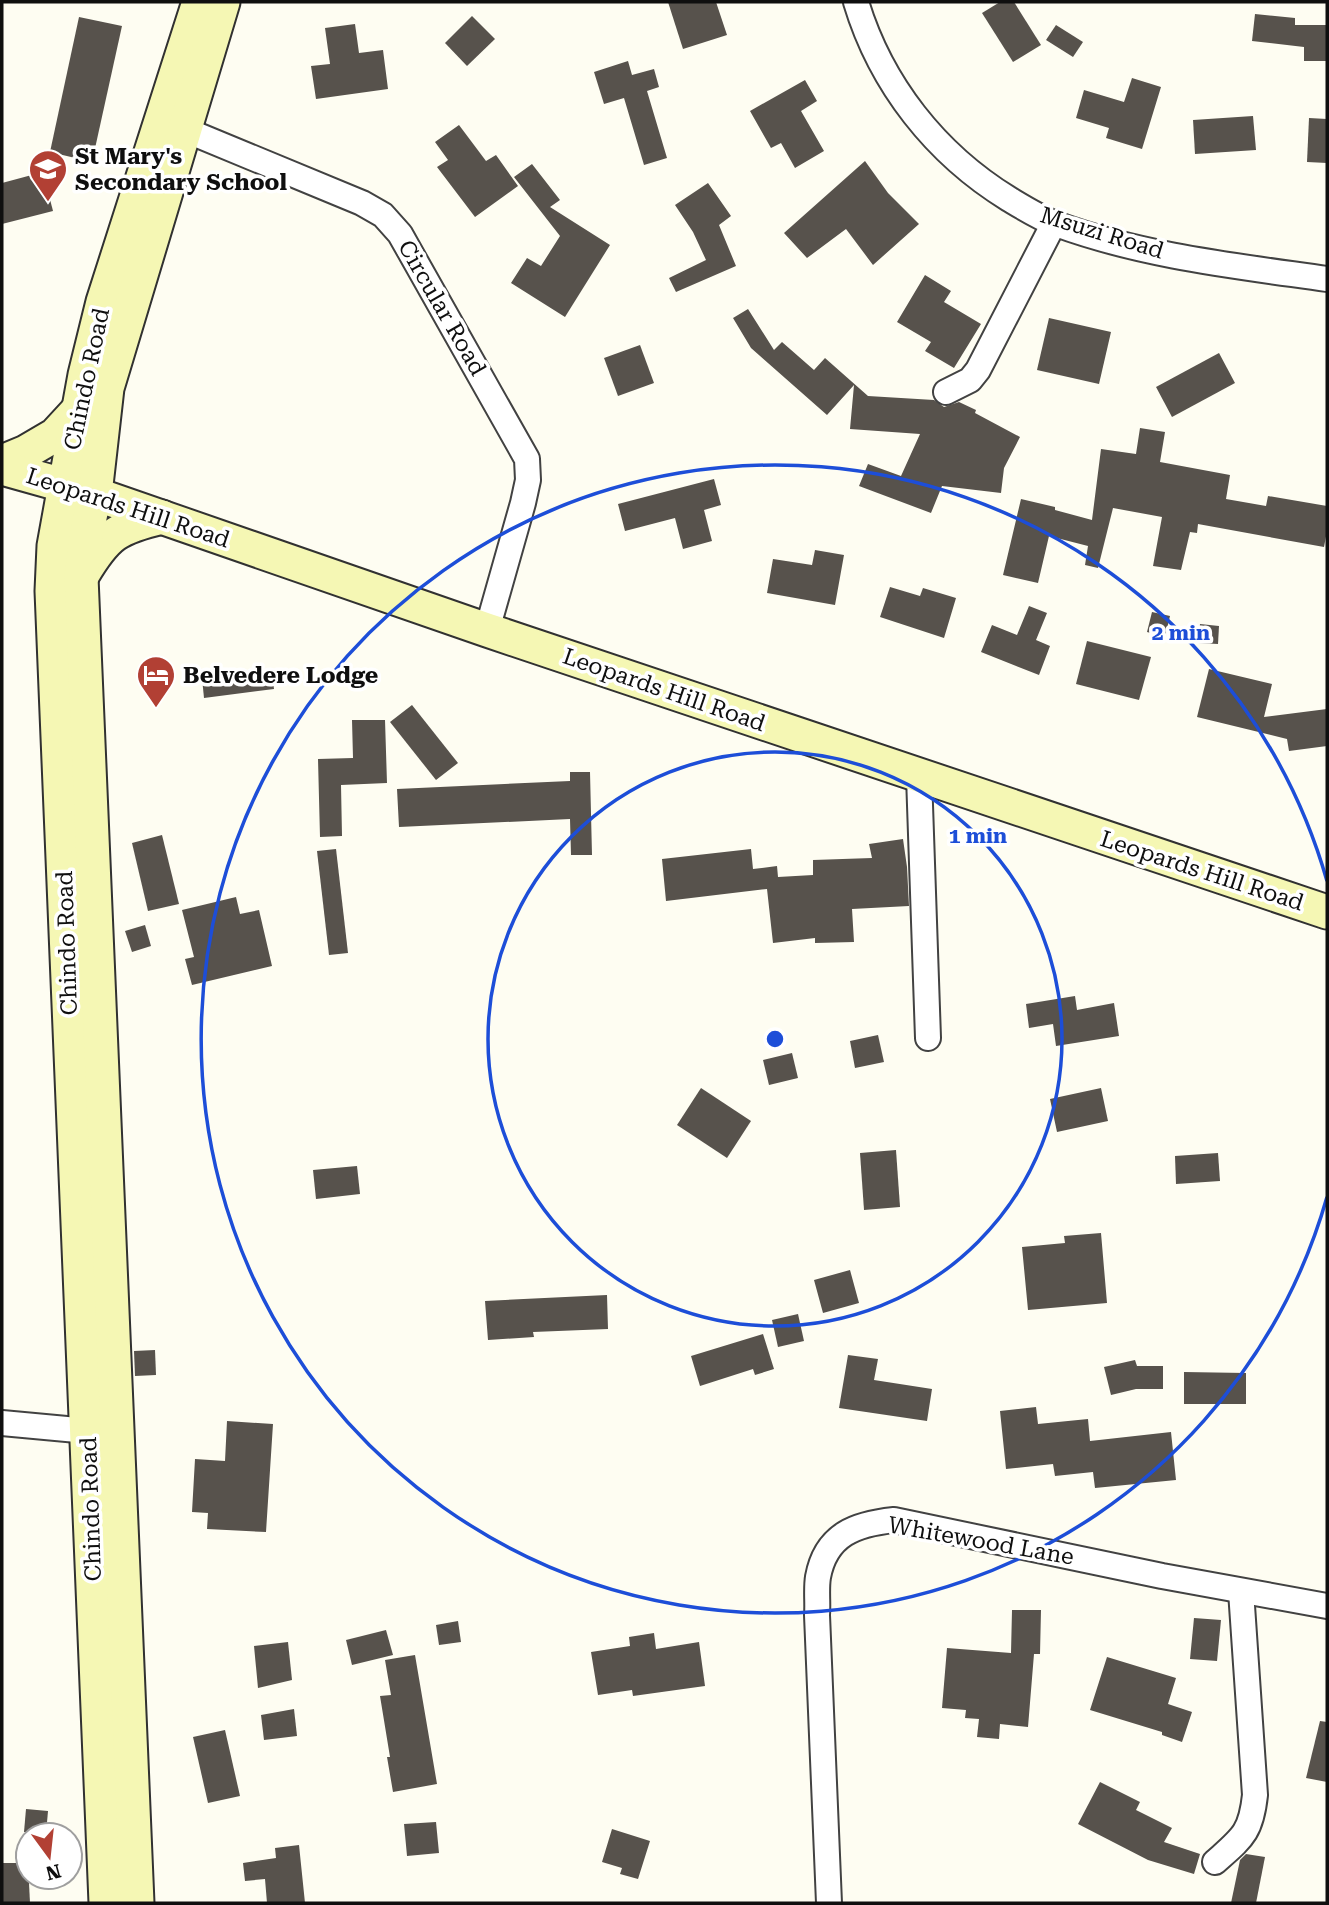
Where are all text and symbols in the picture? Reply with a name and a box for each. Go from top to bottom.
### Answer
place label: St Mary's Secondary School [75,143,287,196]
school or university icon: St Mary's Secondary School [27,148,69,203]
street label: Msuzi Road [1037,201,1167,265]
street label: Circular Road [392,235,492,381]
street label: Chindo Road [59,305,115,453]
street label: Leopards Hill Road [23,462,233,554]
text: 2 min [1152,621,1210,645]
street label: Leopards Hill Road [559,643,769,737]
hotel icon: Belvedere Lodge [135,654,177,709]
place label: Belvedere Lodge [183,662,378,689]
text: 1 min [949,824,1007,848]
street label: Leopards Hill Road [1097,825,1307,917]
street label: Chindo Road [51,870,83,1016]
centre of rings [763,1027,787,1051]
street label: Chindo Road [75,1436,107,1582]
street label: Whitewood Lane [886,1511,1076,1571]
north arrow [14,1821,84,1891]
text: N [43,1859,63,1885]

